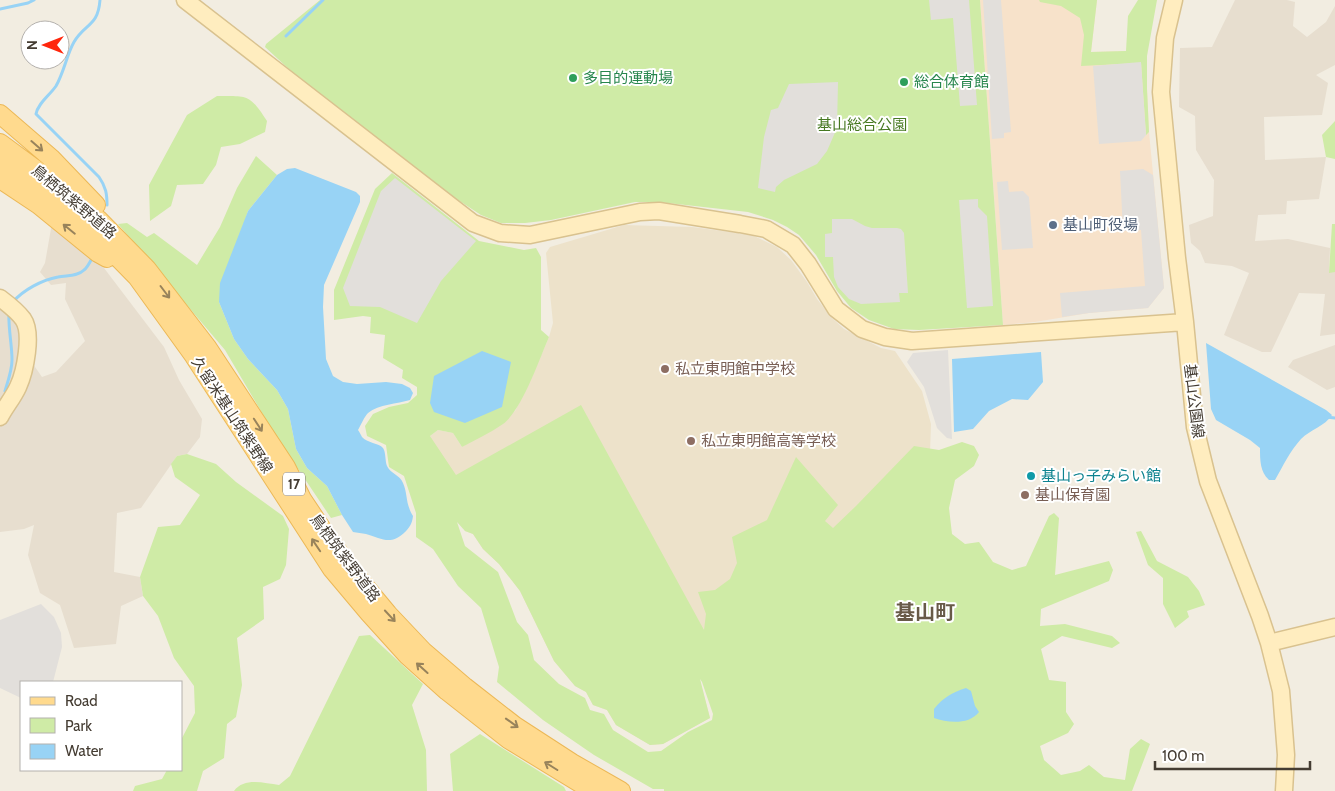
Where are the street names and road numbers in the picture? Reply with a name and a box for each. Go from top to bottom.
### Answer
street label: 鳥栖筑紫野道路 [28,161,120,243]
street label: 久留米基山筑紫野線 [188,353,276,477]
street label: 基山公園線 [1180,363,1208,439]
road number: 17 [283,472,305,496]
street label: 鳥栖筑紫野道路 [306,511,384,605]

